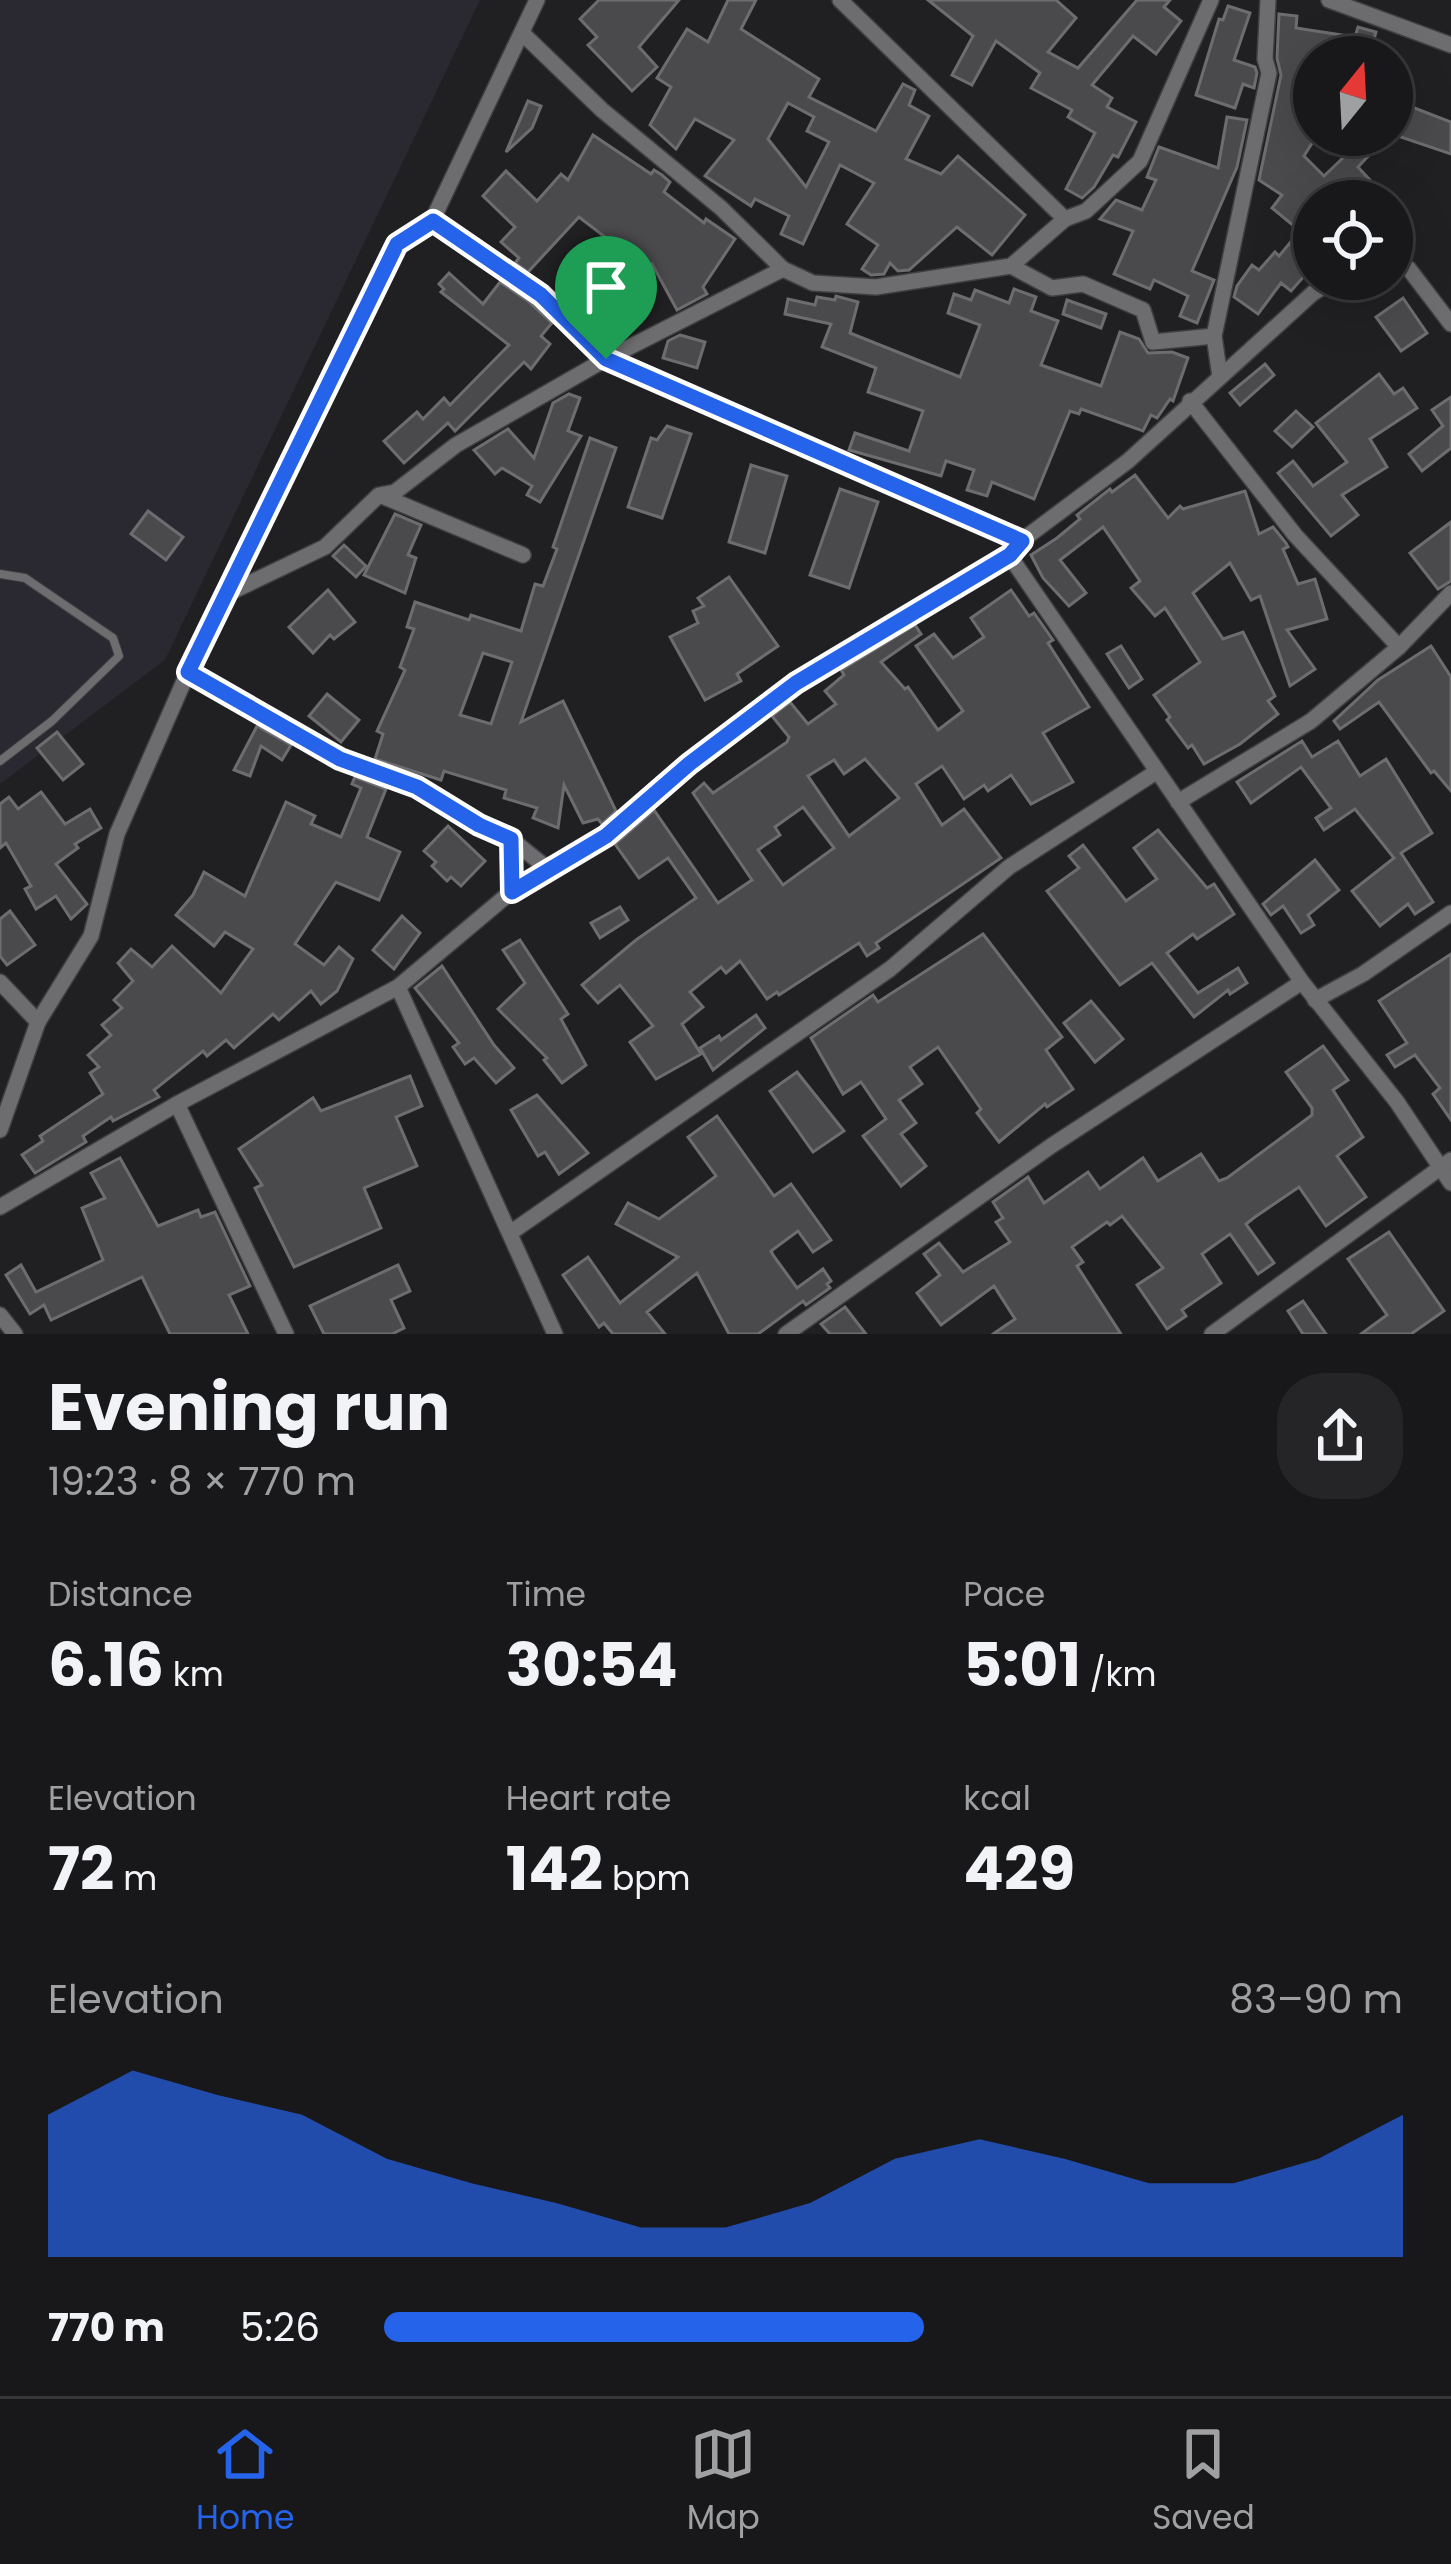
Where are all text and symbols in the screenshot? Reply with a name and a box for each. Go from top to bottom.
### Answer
north arrow [1293,36,1413,156]
map controls [1293,36,1413,300]
button: locate [1293,180,1413,300]
pin [555,236,657,359]
icon: arrive [573,254,639,320]
text: Evening run [48,1361,450,1453]
button: share [1277,1373,1403,1499]
text: 19:23 · 8 × 770 m [48,1454,356,1509]
text: Distance [48,1571,193,1618]
text: Time [506,1571,586,1618]
text: Pace [963,1571,1045,1618]
text: 6.16 [48,1623,164,1707]
text: 30:54 [506,1623,678,1707]
text: 5:01 [963,1623,1081,1707]
text: km [164,1651,224,1698]
text: /km [1081,1651,1157,1698]
text: Elevation [48,1775,197,1822]
text: Heart rate [506,1775,671,1822]
text: kcal [963,1775,1031,1822]
text: 72 [48,1827,114,1911]
text: 142 [506,1827,603,1911]
text: 429 [963,1827,1075,1911]
text: m [114,1855,157,1902]
text: bpm [603,1855,691,1902]
text: Elevation [48,1972,224,2027]
text: 83–90 m [1229,1972,1403,2027]
text: 770 m [48,2300,165,2355]
text: 5:26 [240,2300,320,2355]
tab: Home [196,2421,295,2543]
tab: Map [687,2421,760,2543]
tab: Saved [1152,2421,1255,2543]

